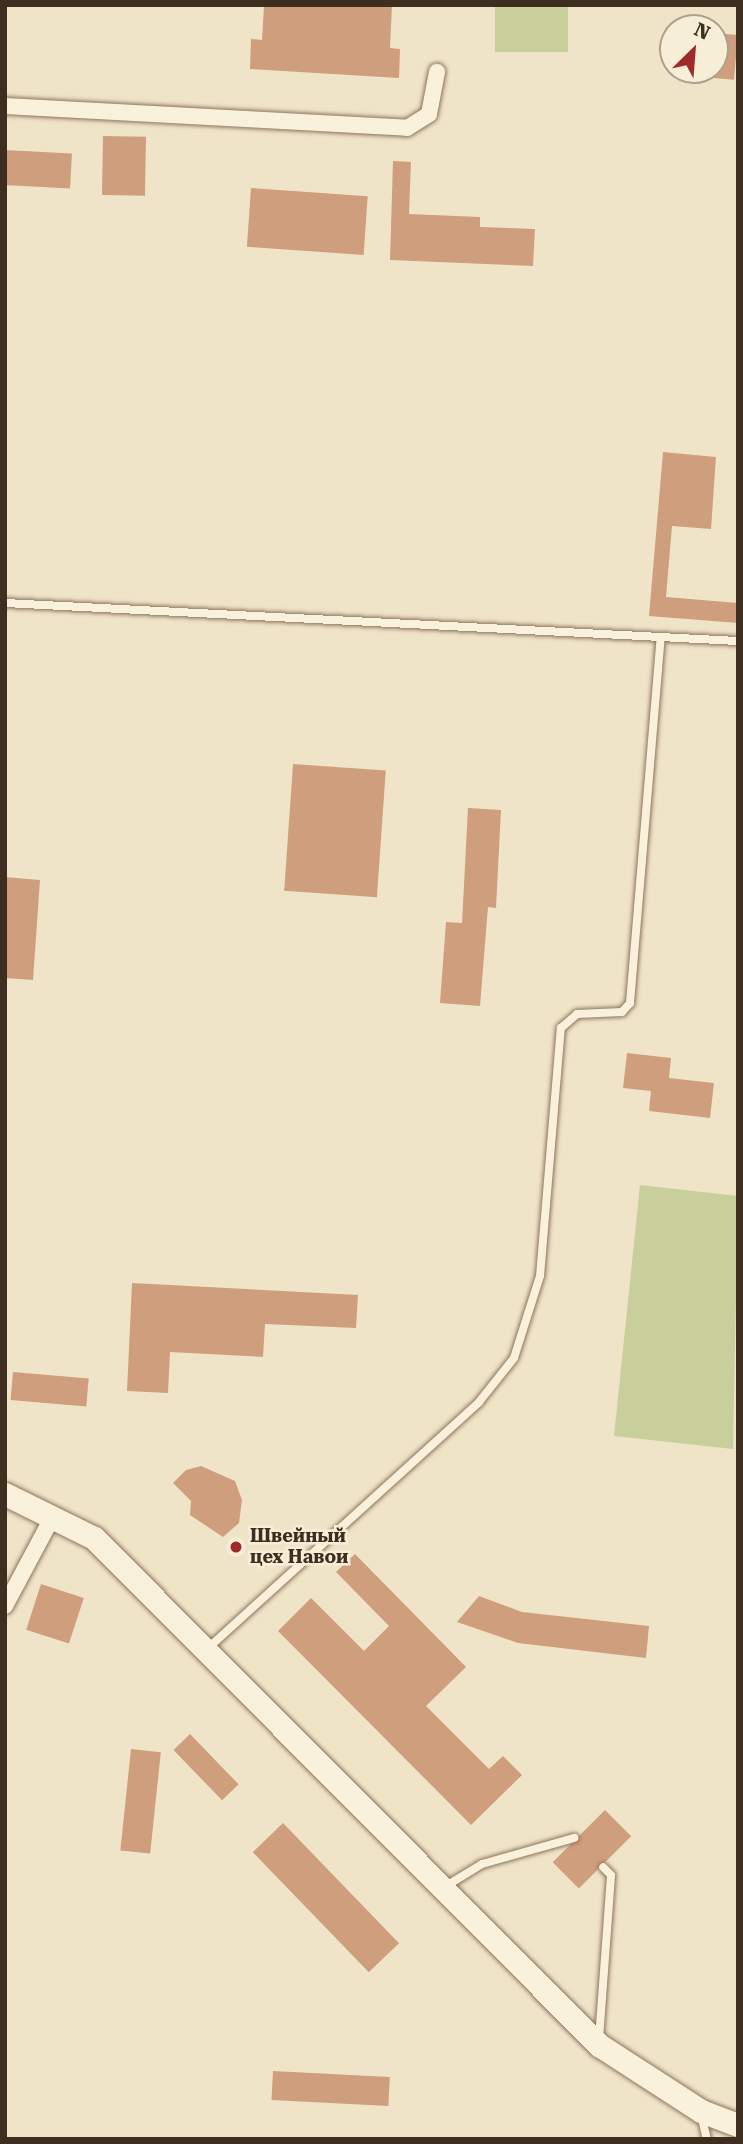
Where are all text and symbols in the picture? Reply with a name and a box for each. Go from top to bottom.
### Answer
north arrow [659,14,729,84]
text: N [691,18,714,45]
place label: Швейный цех Навои [250,1526,348,1568]
marker: Швейный цех Навои [228,1539,244,1555]

